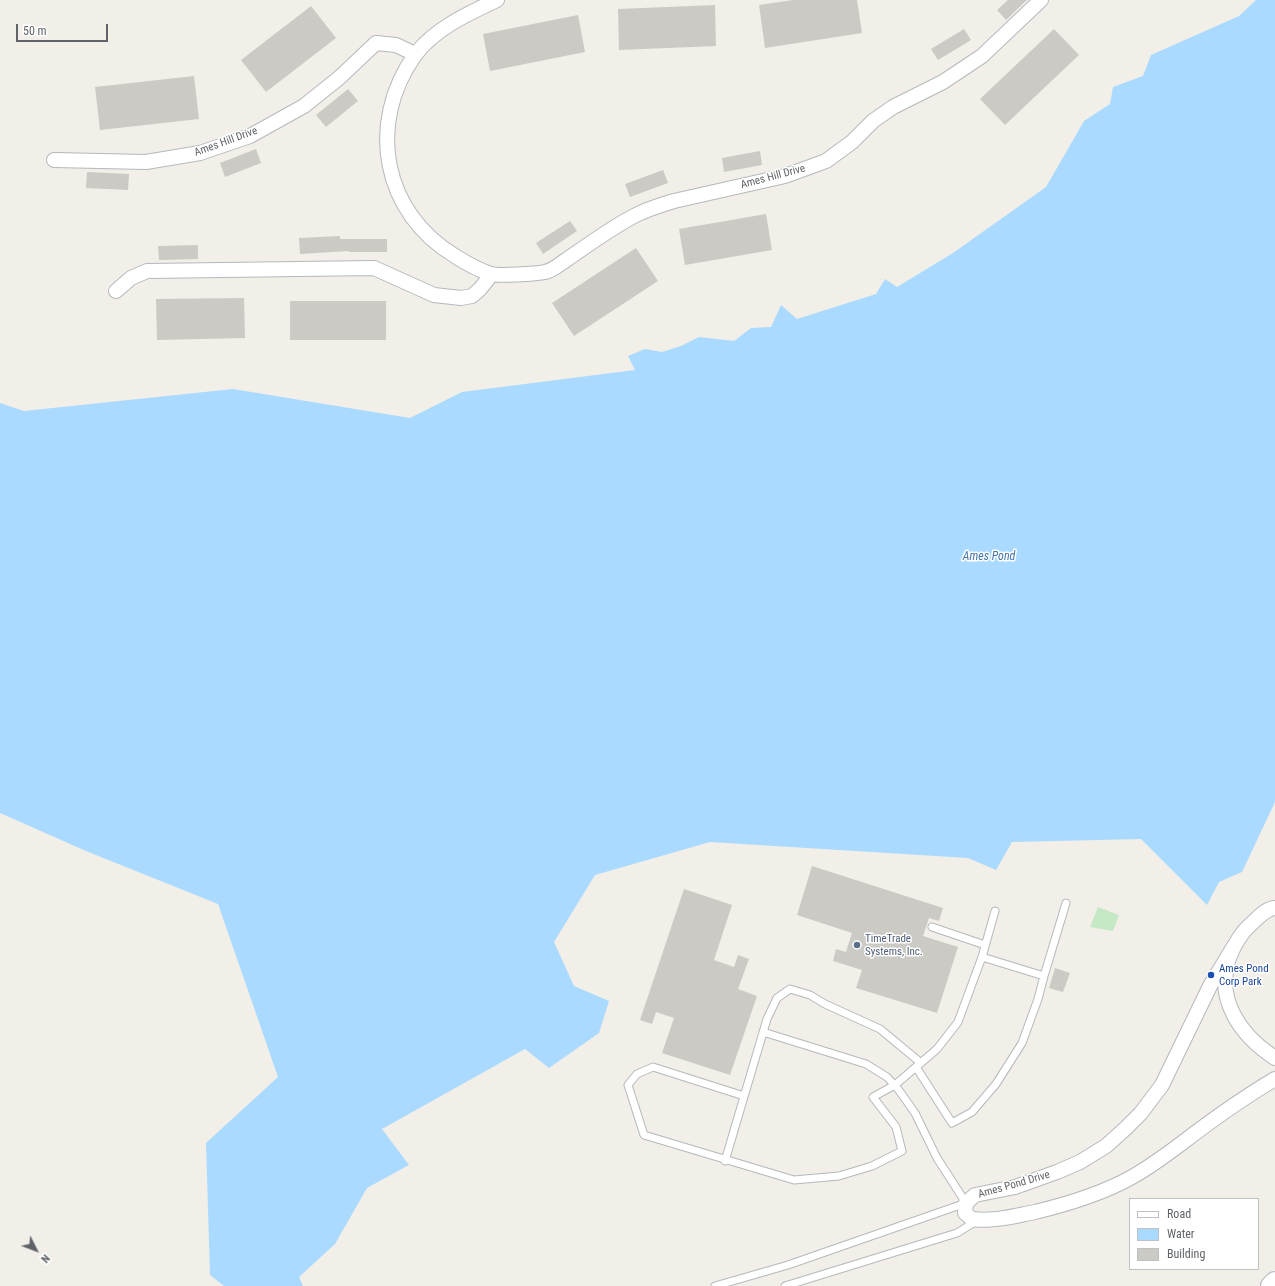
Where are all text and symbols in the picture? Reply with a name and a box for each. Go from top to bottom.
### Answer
scale bar [18,16,110,42]
text: 50 m [23,24,47,38]
street label: Ames Hill Drive [193,124,259,160]
street label: Ames Hill Drive [739,162,807,192]
water label: Ames Pond [963,550,1015,564]
place label: TimeTrade Systems, Inc. [865,932,923,958]
marker: TimeTrade Systems, Inc. [852,940,862,950]
place label: Ames Pond Corp Park [1219,962,1269,988]
marker: Ames Pond Corp Park [1206,970,1216,980]
street label: Ames Pond Drive [977,1168,1051,1202]
legend [1129,1198,1259,1270]
text: Road [1167,1207,1191,1221]
text: Water [1167,1227,1195,1241]
north arrow [16,1230,56,1270]
text: Building [1167,1247,1205,1261]
text: N [38,1252,52,1265]

